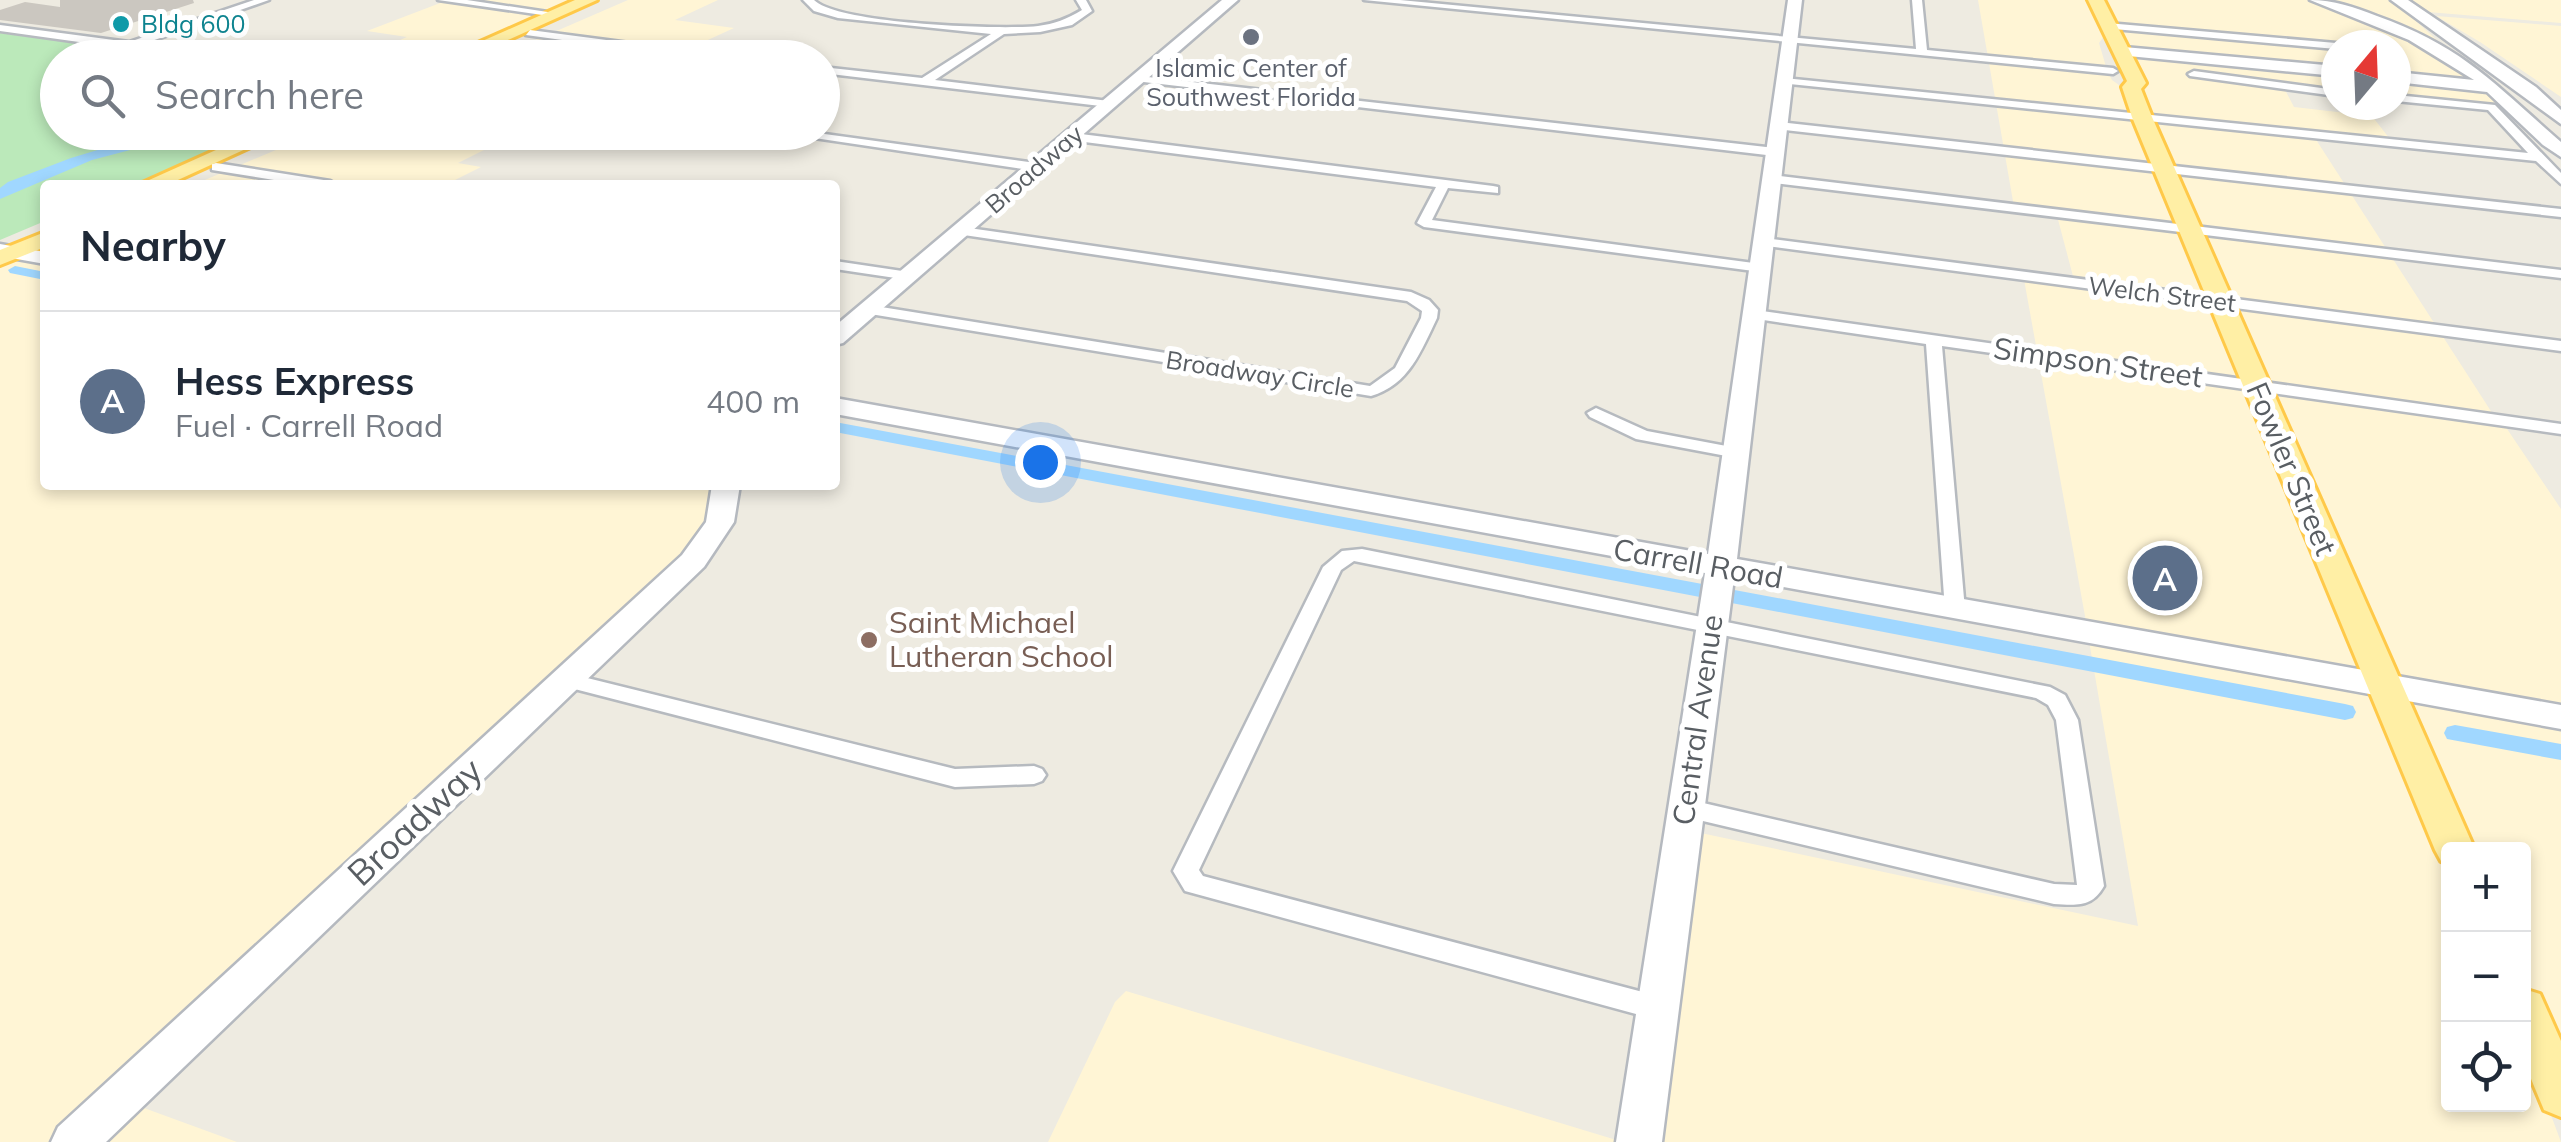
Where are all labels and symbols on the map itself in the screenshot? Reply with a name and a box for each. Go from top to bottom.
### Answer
place label: Bldg 600 [141,8,246,39]
marker: Bldg 600 [110,13,132,35]
marker: Islamic Center of Southwest Florida [1240,26,1262,48]
north arrow [2321,30,2411,120]
place label: Islamic Center of Southwest Florida [1146,52,1356,112]
street label: Broadway [978,118,1089,220]
street label: Welch Street [2086,269,2238,318]
street label: Simpson Street [1991,329,2205,395]
street label: Broadway Circle [1164,343,1356,404]
street label: Fowler Street [2238,376,2345,561]
your location [1015,437,1066,488]
street label: Carrell Road [1610,529,1786,597]
pin: A [2132,540,2198,616]
place label: Saint Michael Lutheran School [889,603,1113,675]
street label: Central Avenue [1663,612,1731,828]
marker: Saint Michael Lutheran School [858,629,880,651]
street label: Broadway [338,748,491,895]

